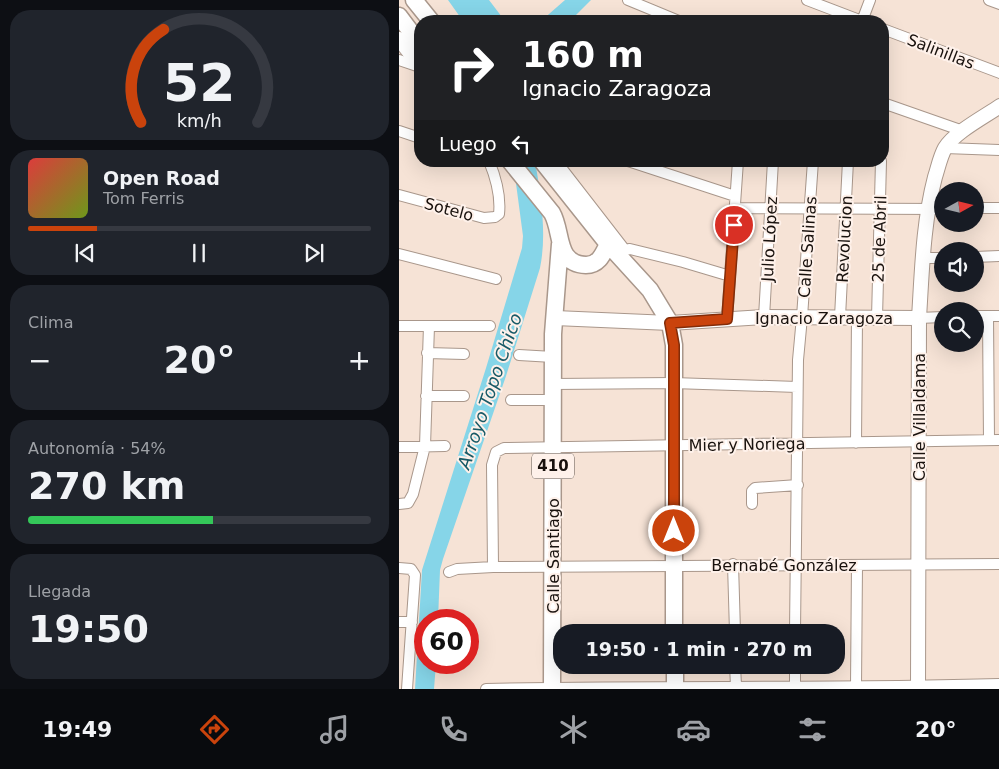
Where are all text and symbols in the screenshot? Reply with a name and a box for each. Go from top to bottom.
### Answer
street label: Salinillas [905,30,977,73]
icon: right [439,35,504,100]
text: 160 m [522,35,644,75]
text: 52 [163,53,236,113]
text: Ignacio Zaragoza [522,76,712,101]
text: km/h [177,110,222,131]
icon: left [507,130,535,158]
text: Luego [439,133,497,155]
text: Open Road [103,167,220,189]
north arrow [934,182,984,232]
map controls [934,182,984,352]
text: Tom Ferris [103,189,184,208]
street label: Sotelo [422,194,476,225]
street label: Revolucion [833,195,856,283]
street label: 25 de Abril [868,195,891,283]
street label: Julio López [758,196,781,283]
street label: Calle Salinas [794,196,821,299]
pin [713,204,755,246]
icon: arrive [720,211,748,239]
icon: previous [71,239,99,267]
icon: pause [185,239,213,267]
icon: next [300,239,328,267]
button: sound [934,242,984,292]
button: search [934,302,984,352]
street label: Ignacio Zaragoza [755,309,893,328]
water label: Arroyo Topo Chico [453,310,526,472]
text: Clima [28,313,73,332]
text: 20° [164,338,235,382]
text: − [28,344,51,377]
text: + [348,344,371,377]
street label: Calle Villaldama [910,353,929,481]
street label: Mier y Noriega [688,434,806,455]
text: Autonomía · 54% [28,439,166,458]
road number: 410 [532,454,574,478]
text: 270 km [28,464,185,508]
street label: Calle Santiago [544,498,563,614]
position arrow [647,504,699,556]
street label: Bernabé González [711,556,857,575]
text: Llegada [28,582,91,601]
text: 19:50 [28,607,149,651]
speed limit sign: 60 [414,609,479,674]
text: 19:50 · 1 min · 270 m [585,638,813,660]
icon: directions [197,712,232,747]
icon: music [317,712,352,747]
icon: phone [436,712,471,747]
icon: climate [556,712,591,747]
icon: car [676,712,711,747]
icon: filters [795,712,830,747]
text: 19:49 [42,717,112,742]
text: 20° [915,717,957,742]

